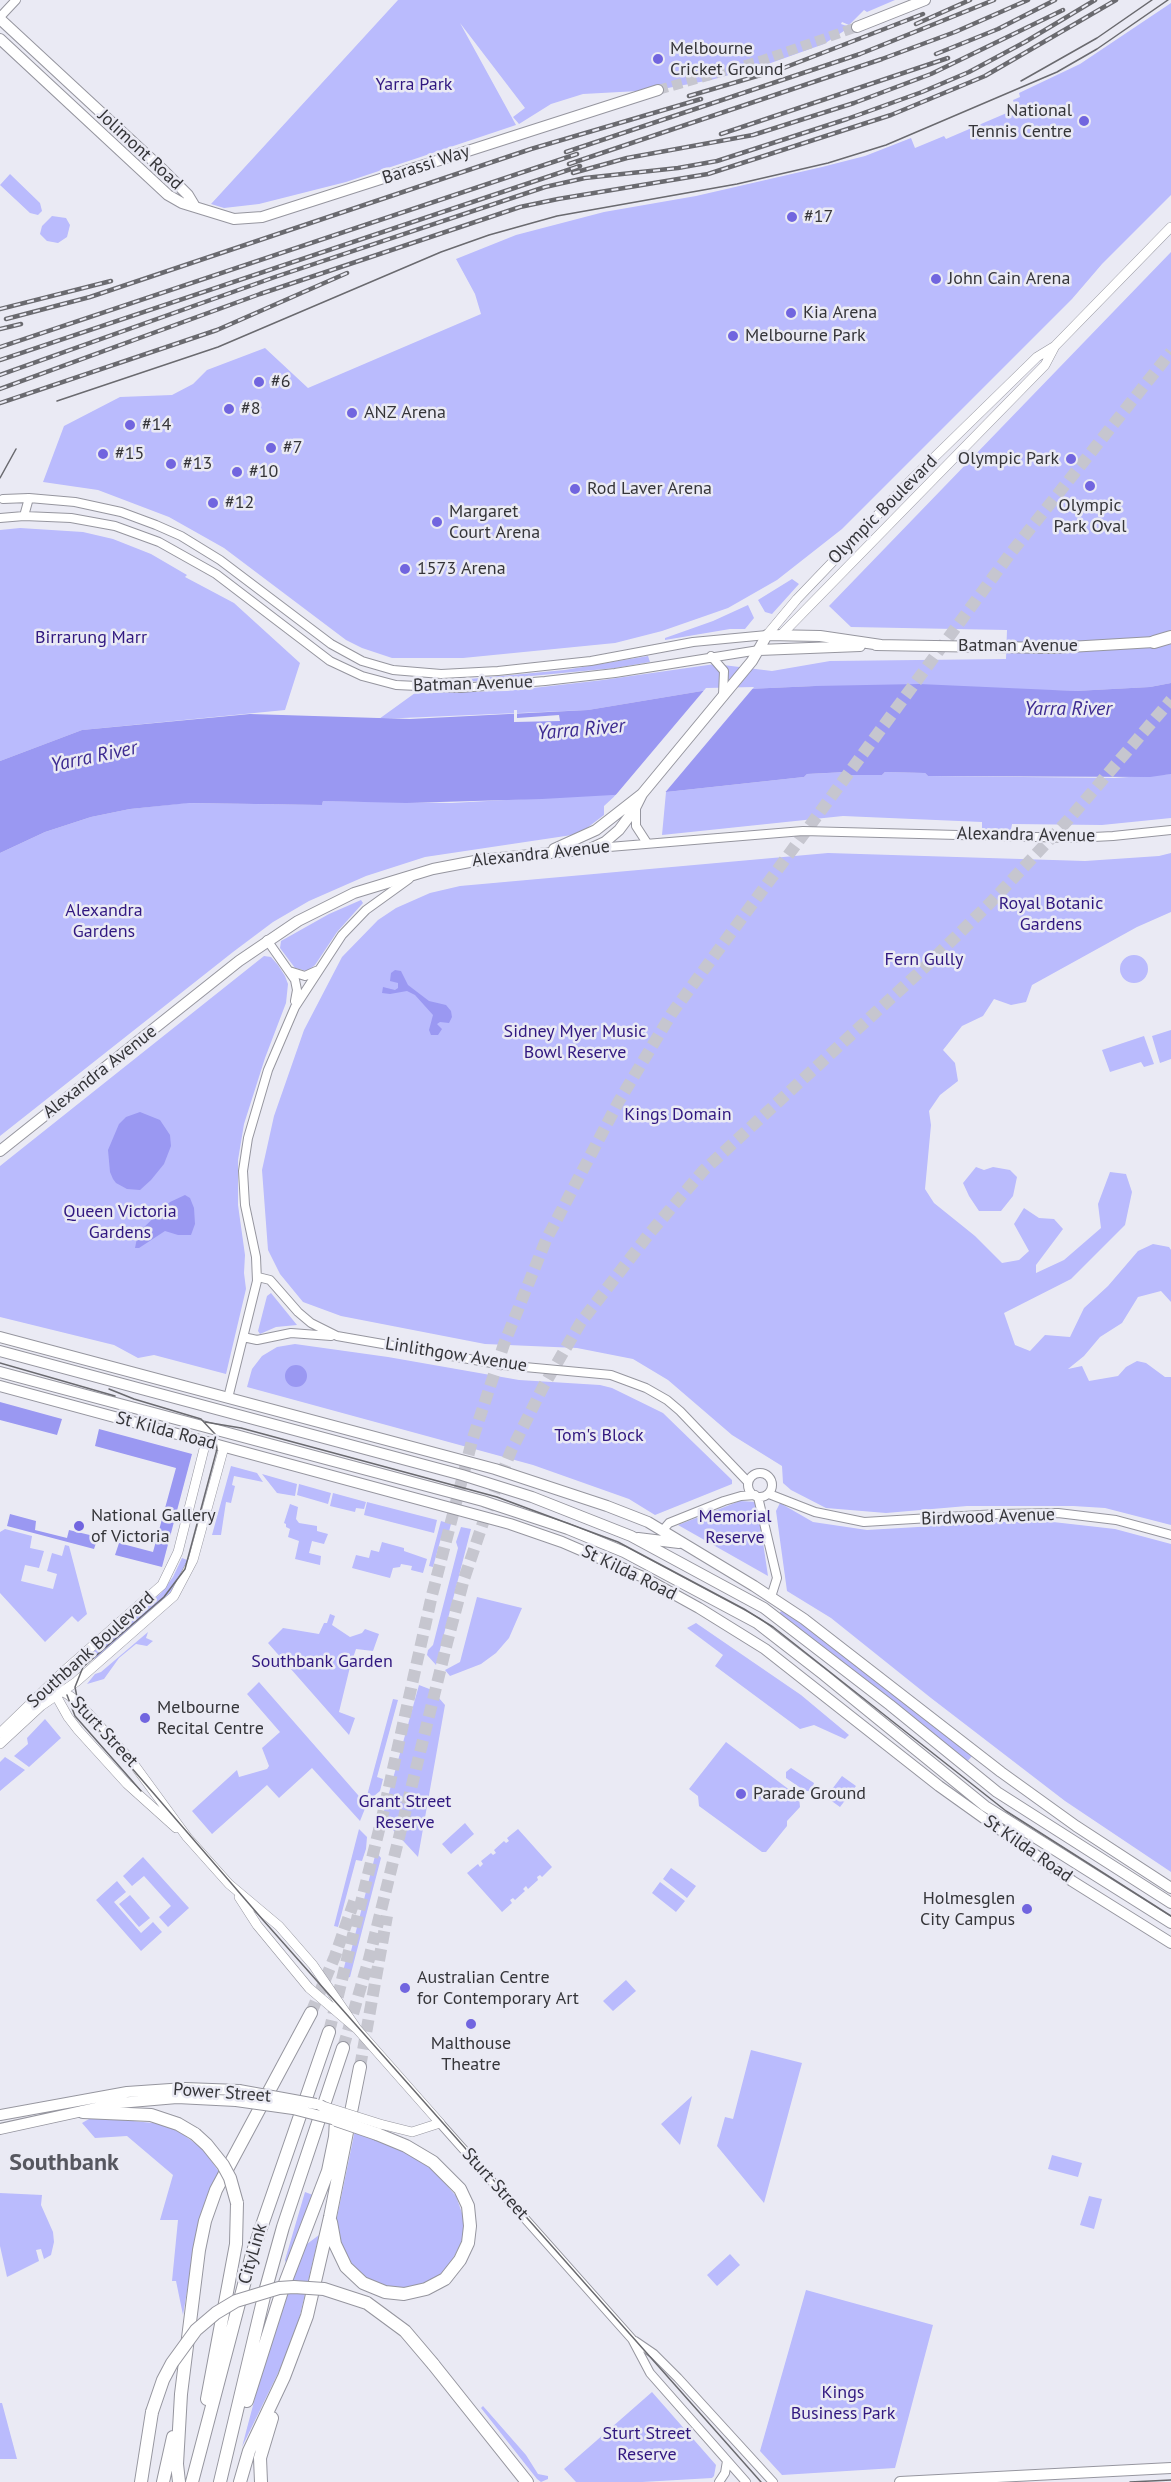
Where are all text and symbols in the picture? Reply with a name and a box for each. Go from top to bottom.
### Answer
place label: Melbourne Cricket Ground [670,38,784,80]
marker: Melbourne Cricket Ground [651,52,665,66]
park label: Yarra Park [376,74,452,96]
place label: National Tennis Centre [968,100,1072,142]
street label: Jolimont Road [93,105,187,195]
marker: National Tennis Centre [1077,114,1091,128]
street label: Barassi Way [380,141,472,189]
place label: #17 [804,206,833,228]
marker: #17 [785,210,799,224]
place label: John Cain Arena [948,268,1070,290]
marker: John Cain Arena [929,272,943,286]
place label: Kia Arena [803,302,877,324]
marker: Kia Arena [784,306,798,320]
place label: Melbourne Park [745,325,866,347]
marker: Melbourne Park [726,329,740,343]
place label: #6 [271,371,291,393]
marker: #6 [252,375,266,389]
place label: #8 [241,398,261,420]
marker: #8 [222,402,236,416]
place label: ANZ Arena [364,402,446,424]
marker: ANZ Arena [345,406,359,420]
place label: #14 [142,414,171,436]
marker: #14 [123,418,137,432]
place label: #7 [283,437,303,459]
marker: #7 [264,441,278,455]
place label: #15 [115,443,144,465]
marker: #15 [96,447,110,461]
place label: Olympic Park [958,448,1059,470]
street label: Olympic Boulevard [824,451,942,569]
marker: Olympic Park [1064,452,1078,466]
place label: #13 [183,453,212,475]
marker: #13 [164,457,178,471]
place label: #10 [249,461,278,483]
marker: #10 [230,465,244,479]
place label: Rod Laver Arena [587,478,712,500]
marker: Olympic Park Oval [1083,479,1097,493]
marker: Rod Laver Arena [568,482,582,496]
place label: #12 [225,492,254,514]
place label: Olympic Park Oval [1054,495,1126,538]
marker: #12 [206,496,220,510]
place label: Margaret Court Arena [449,501,540,544]
marker: Margaret Court Arena [430,515,444,529]
place label: 1573 Arena [417,558,506,580]
marker: 1573 Arena [398,562,412,576]
park label: Birrarung Marr [35,627,147,649]
street label: Batman Avenue [958,635,1078,657]
street label: Batman Avenue [413,671,533,697]
water label: Yarra River [1024,697,1112,721]
water label: Yarra River [536,714,626,746]
water label: Yarra River [49,736,139,778]
street label: Alexandra Avenue [957,823,1095,847]
street label: Alexandra Avenue [471,836,611,872]
park label: Royal Botanic Gardens [999,893,1103,936]
park label: Alexandra Gardens [65,900,143,942]
park label: Fern Gully [885,949,963,971]
street label: Alexandra Avenue [39,1021,161,1123]
park label: Sidney Myer Music Bowl Reserve [504,1021,646,1064]
park label: Kings Domain [624,1104,732,1126]
park label: Queen Victoria Gardens [63,1201,177,1244]
street label: Linlithgow Avenue [384,1333,528,1377]
street label: St Kilda Road [113,1407,219,1455]
park label: Tom's Block [554,1425,644,1447]
street label: Birdwood Avenue [921,1504,1055,1530]
place label: National Gallery of Victoria [91,1505,216,1547]
park label: Memorial Reserve [699,1506,771,1549]
marker: National Gallery of Victoria [72,1519,86,1533]
street label: St Kilda Road [578,1541,680,1605]
street label: Southbank Boulevard [23,1587,159,1713]
park label: Southbank Garden [251,1651,393,1673]
street label: Sturt Street [66,1692,142,1772]
place label: Melbourne Recital Centre [157,1697,264,1740]
marker: Melbourne Recital Centre [138,1711,152,1725]
place label: Parade Ground [753,1783,866,1805]
marker: Parade Ground [734,1787,748,1801]
park label: Grant Street Reserve [359,1791,451,1834]
street label: St Kilda Road [980,1811,1076,1887]
place label: Holmesglen City Campus [920,1888,1015,1930]
marker: Holmesglen City Campus [1020,1902,1034,1916]
place label: Australian Centre for Contemporary Art [417,1967,579,2010]
marker: Australian Centre for Contemporary Art [398,1981,412,1995]
marker: Malthouse Theatre [464,2017,478,2031]
place label: Malthouse Theatre [431,2033,511,2076]
street label: Power Street [172,2079,272,2107]
street label: Sturt Street [457,2144,533,2224]
district label: Southbank [9,2149,119,2177]
street label: CityLink [234,2221,272,2287]
park label: Kings Business Park [791,2382,895,2424]
park label: Sturt Street Reserve [603,2423,691,2466]

